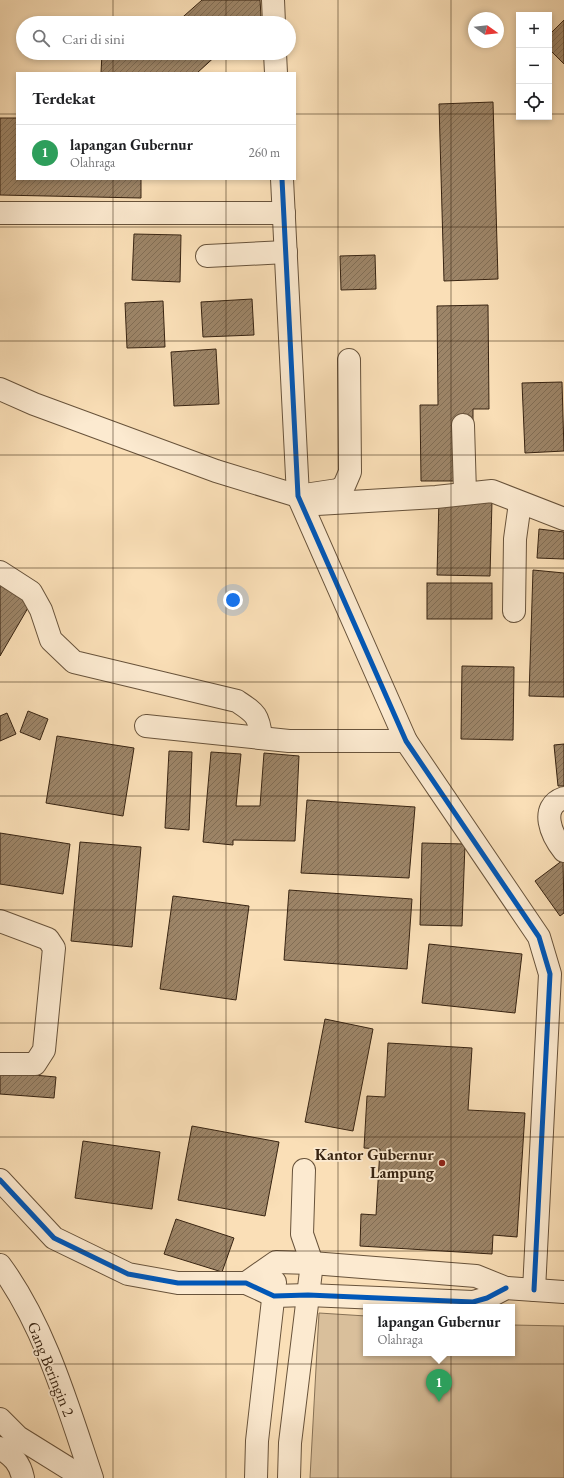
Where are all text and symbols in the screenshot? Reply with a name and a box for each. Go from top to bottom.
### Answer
north arrow [468,12,504,48]
map controls [516,12,552,120]
button: + [516,12,552,48]
search box [16,16,296,60]
icon: search [30,27,52,49]
text: Cari di sini [62,29,125,48]
button: − [516,48,552,84]
button: locate [516,84,552,120]
text: Terdekat [32,87,95,109]
text: lapangan Gubernur [70,135,193,154]
text: 1 [42,144,48,161]
text: 260 m [249,144,280,161]
text: Olahraga [70,154,115,171]
your location [223,590,243,610]
place label: Kantor Gubernur Lampung [315,1144,435,1183]
marker: Kantor Gubernur Lampung [437,1158,447,1168]
popup [363,1304,515,1356]
text: lapangan Gubernur [378,1312,500,1331]
street label: Gang Beringin 2 [22,1319,80,1420]
text: Olahraga [378,1331,423,1348]
pin: 1 [426,1369,452,1402]

